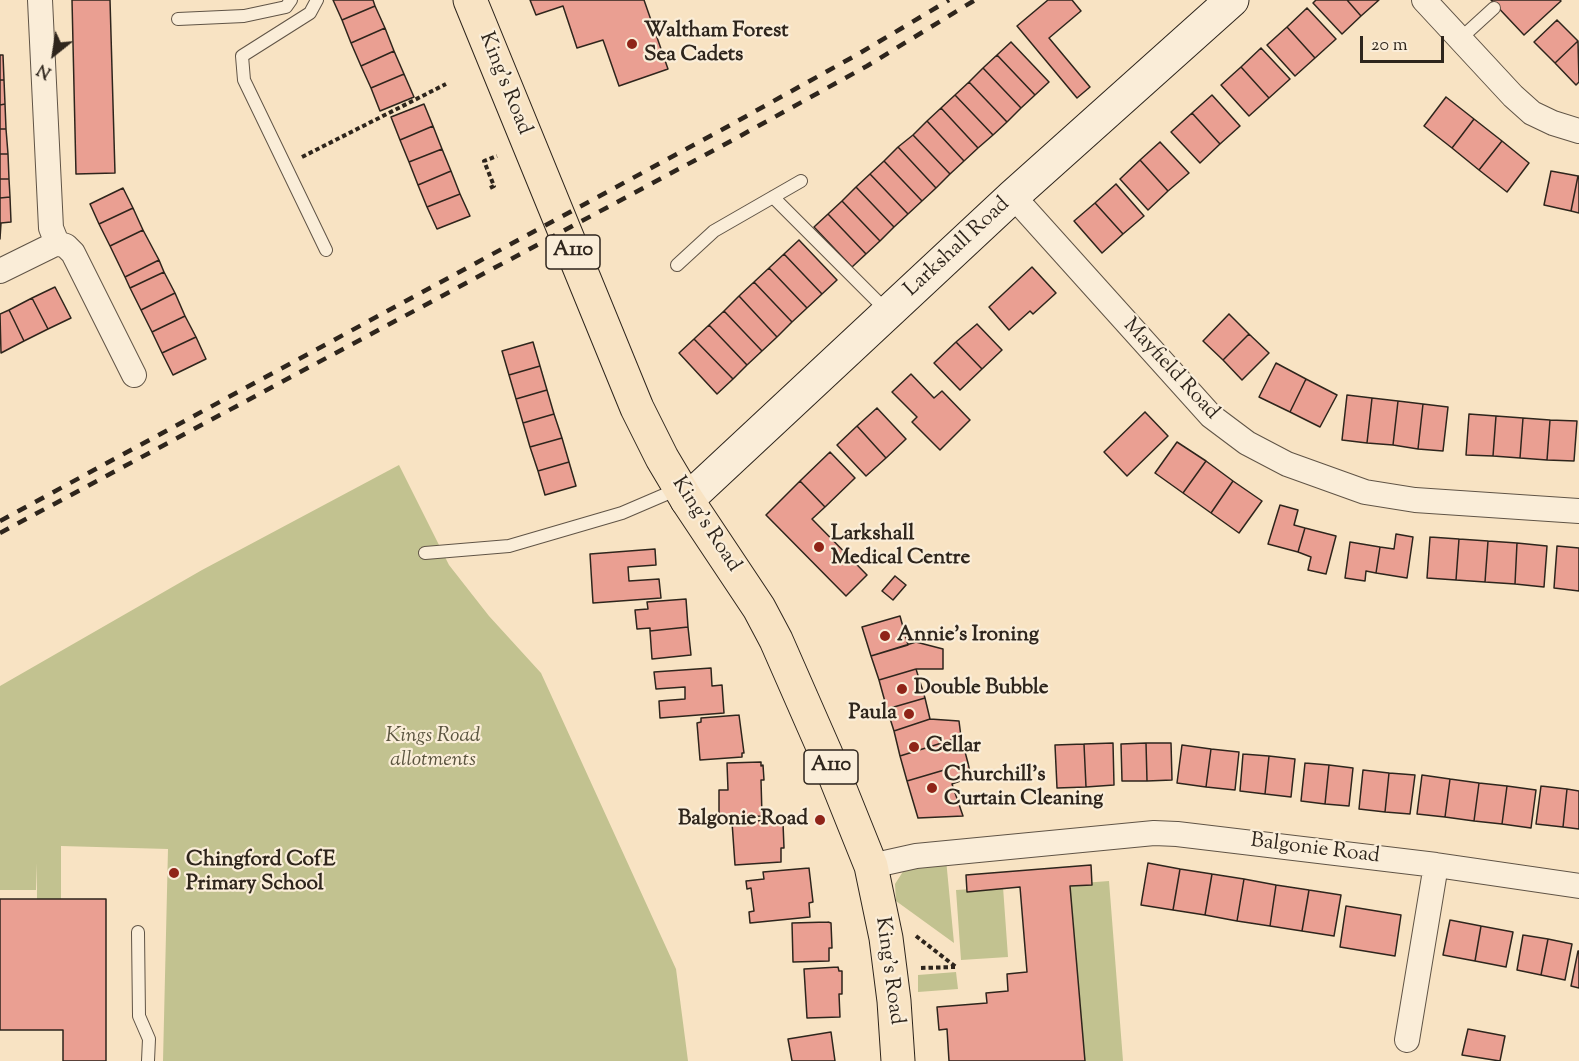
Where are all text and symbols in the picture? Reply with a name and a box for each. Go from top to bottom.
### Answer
place label: Waltham Forest Sea Cadets [644,19,788,69]
north arrow [24,24,84,84]
scale bar [1363,24,1447,62]
street label: King's Road [472,29,536,139]
text: 20 m [1371,33,1408,59]
marker: Waltham Forest Sea Cadets [625,37,639,51]
text: N [33,57,56,83]
street label: Larkshall Road [900,193,1016,303]
road number: A110 [546,235,600,269]
street label: Mayfield Road [1117,314,1223,426]
street label: King's Road [665,473,745,577]
place label: Larkshall Medical Centre [831,522,970,572]
marker: Larkshall Medical Centre [812,540,826,554]
place label: Annie’s Ironing [897,623,1039,649]
marker: Annie’s Ironing [878,629,892,643]
place label: Double Bubble [914,676,1049,702]
marker: Double Bubble [895,682,909,696]
place label: Paula [848,701,897,727]
marker: Paula [902,707,916,721]
park label: Kings Road allotments [386,724,480,774]
place label: Cellar [926,734,981,760]
marker: Cellar [907,740,921,754]
road number: A110 [804,750,858,784]
place label: Churchill’s Curtain Cleaning [944,763,1103,813]
marker: Churchill’s Curtain Cleaning [925,781,939,795]
place label: Balgonie Road [678,807,808,833]
marker: Balgonie Road [813,813,827,827]
street label: Balgonie Road [1249,830,1381,870]
place label: Chingford CofE Primary School [186,848,335,898]
marker: Chingford CofE Primary School [167,866,181,880]
street label: King's Road [868,916,908,1026]

